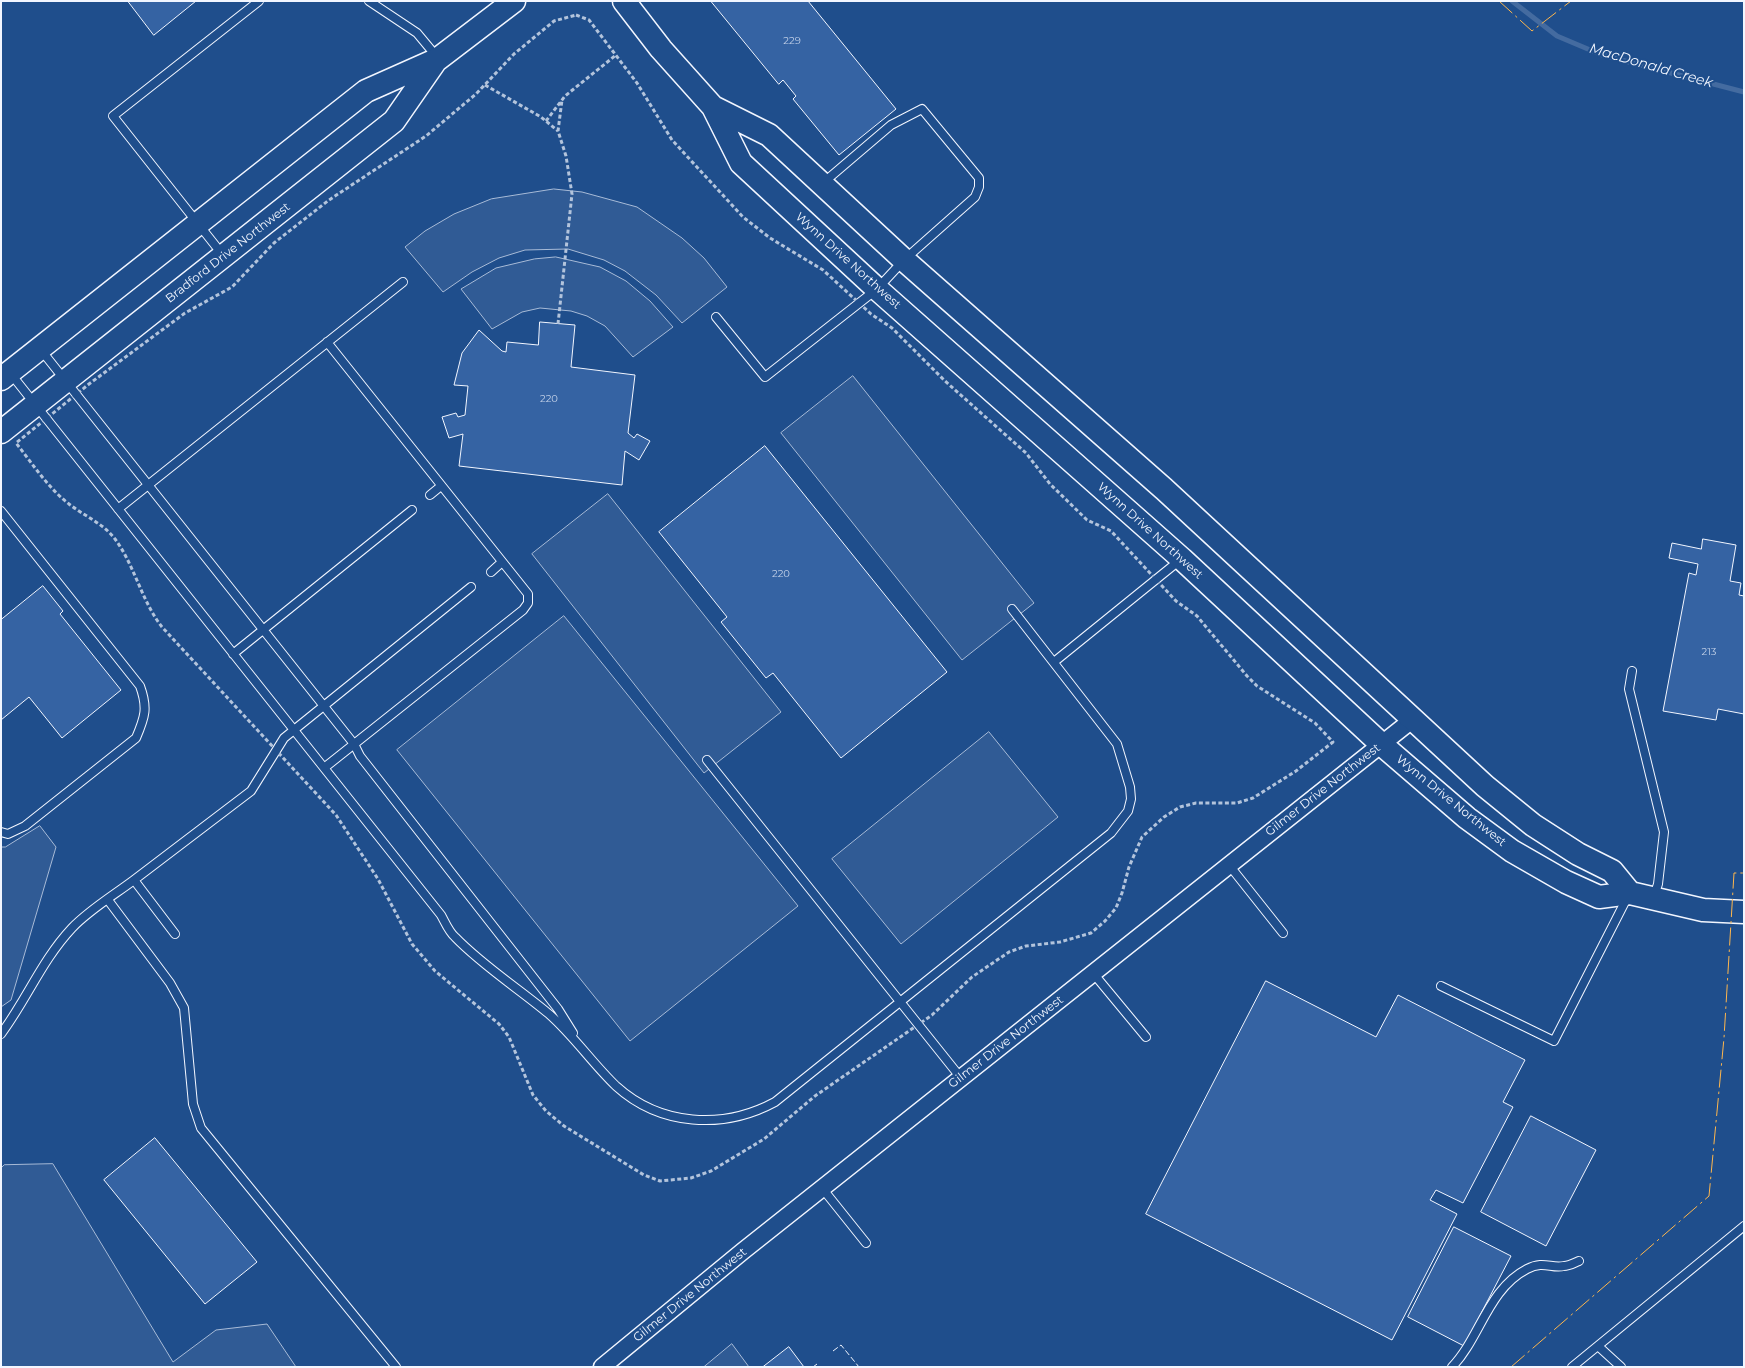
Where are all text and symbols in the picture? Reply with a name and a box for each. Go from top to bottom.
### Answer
house number: 229 [783,35,801,47]
water label: MacDonald Creek [1587,40,1715,92]
street label: Bradford Drive Northwest [163,200,293,306]
street label: Wynn Drive Northwest [792,210,904,312]
house number: 220 [540,393,558,405]
street label: Wynn Drive Northwest [1094,480,1206,582]
house number: 220 [772,568,790,580]
house number: 213 [1702,646,1716,658]
street label: Gilmer Drive Northwest [1263,741,1383,839]
street label: Wynn Drive Northwest [1393,752,1509,850]
street label: Gilmer Drive Northwest [946,993,1066,1091]
street label: Gilmer Drive Northwest [630,1245,750,1345]

